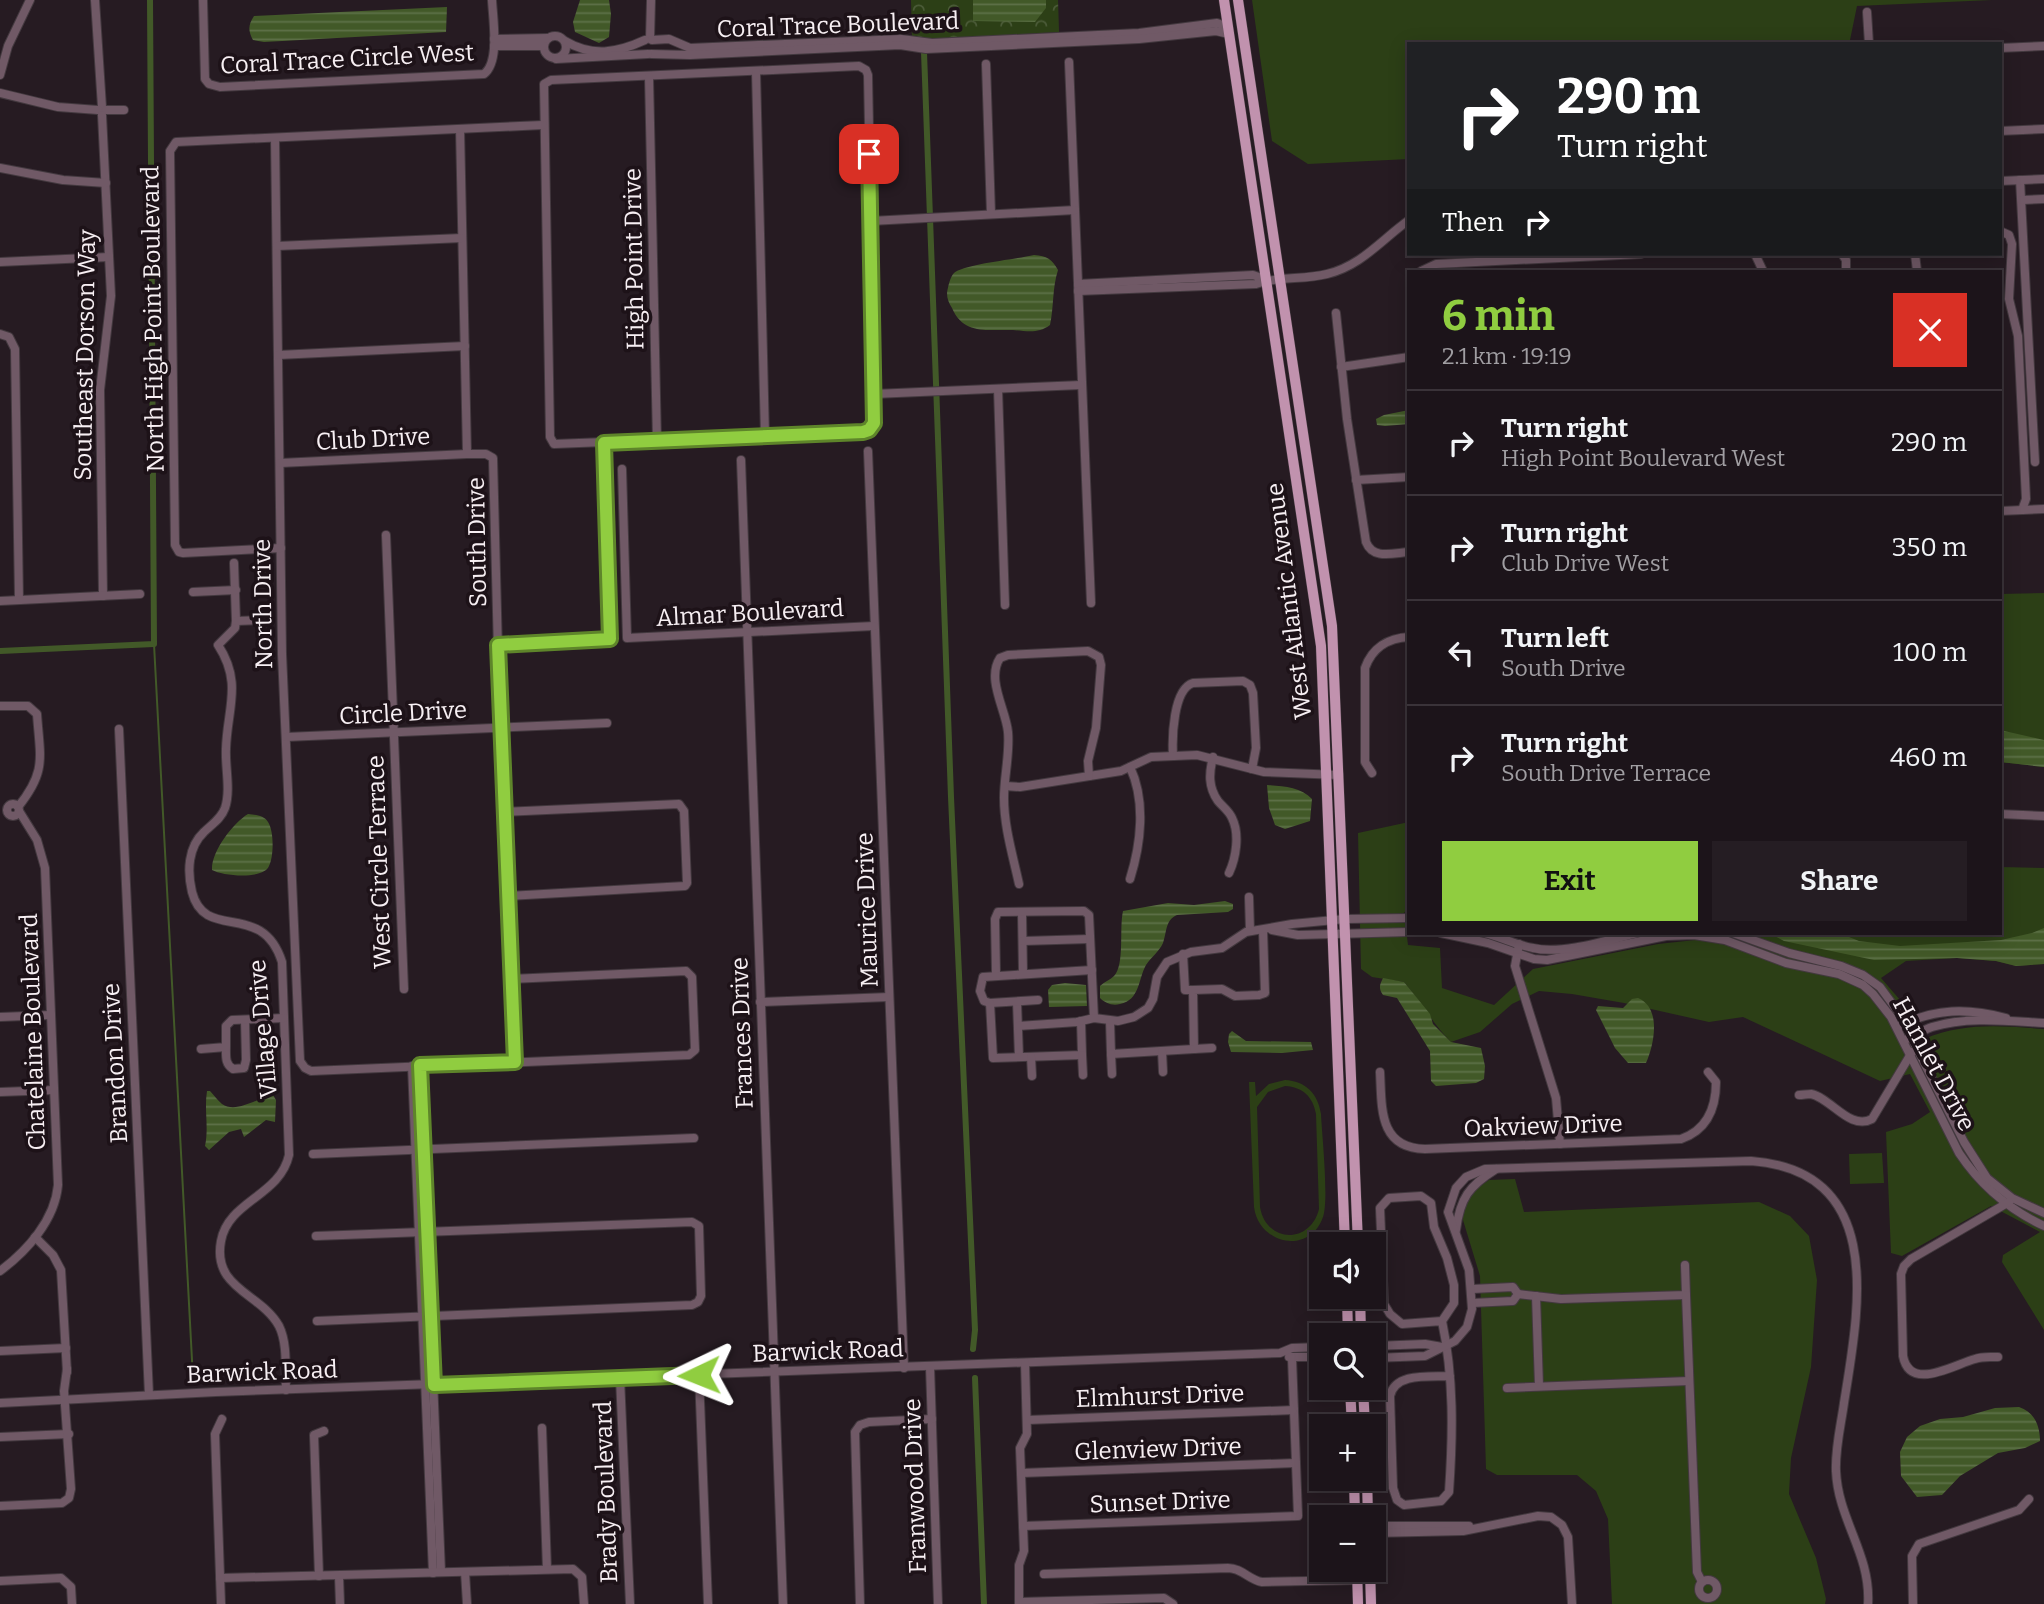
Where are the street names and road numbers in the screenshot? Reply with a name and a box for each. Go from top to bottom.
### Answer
street label: Coral Trace Boulevard [716,7,960,43]
street label: Coral Trace Circle West [219,38,475,80]
street label: North High Point Boulevard [136,165,170,473]
street label: High Point Drive [618,168,650,350]
street label: Southeast Dorson Way [69,229,101,481]
street label: Club Drive [315,422,431,456]
street label: South Drive [462,477,492,607]
street label: West Atlantic Avenue [1261,481,1317,721]
street label: North Drive [248,539,278,669]
street label: Almar Boulevard [655,594,845,632]
street label: Circle Drive [338,696,468,730]
street label: West Circle Terrace [361,755,397,969]
street label: Maurice Drive [850,832,884,988]
street label: Chatelaine Boulevard [15,913,51,1151]
street label: Frances Drive [725,957,759,1109]
street label: Village Drive [243,958,283,1100]
street label: Brandon Drive [97,982,133,1144]
street label: Hamlet Drive [1887,992,1981,1136]
street label: Oakview Drive [1463,1109,1623,1143]
street label: Barwick Road [752,1334,904,1368]
street label: Barwick Road [186,1355,338,1389]
street label: Elmhurst Drive [1075,1379,1245,1413]
street label: Franwood Drive [898,1398,932,1574]
street label: Brady Boulevard [589,1400,623,1584]
street label: Glenview Drive [1074,1432,1242,1466]
street label: Sunset Drive [1089,1486,1231,1518]

